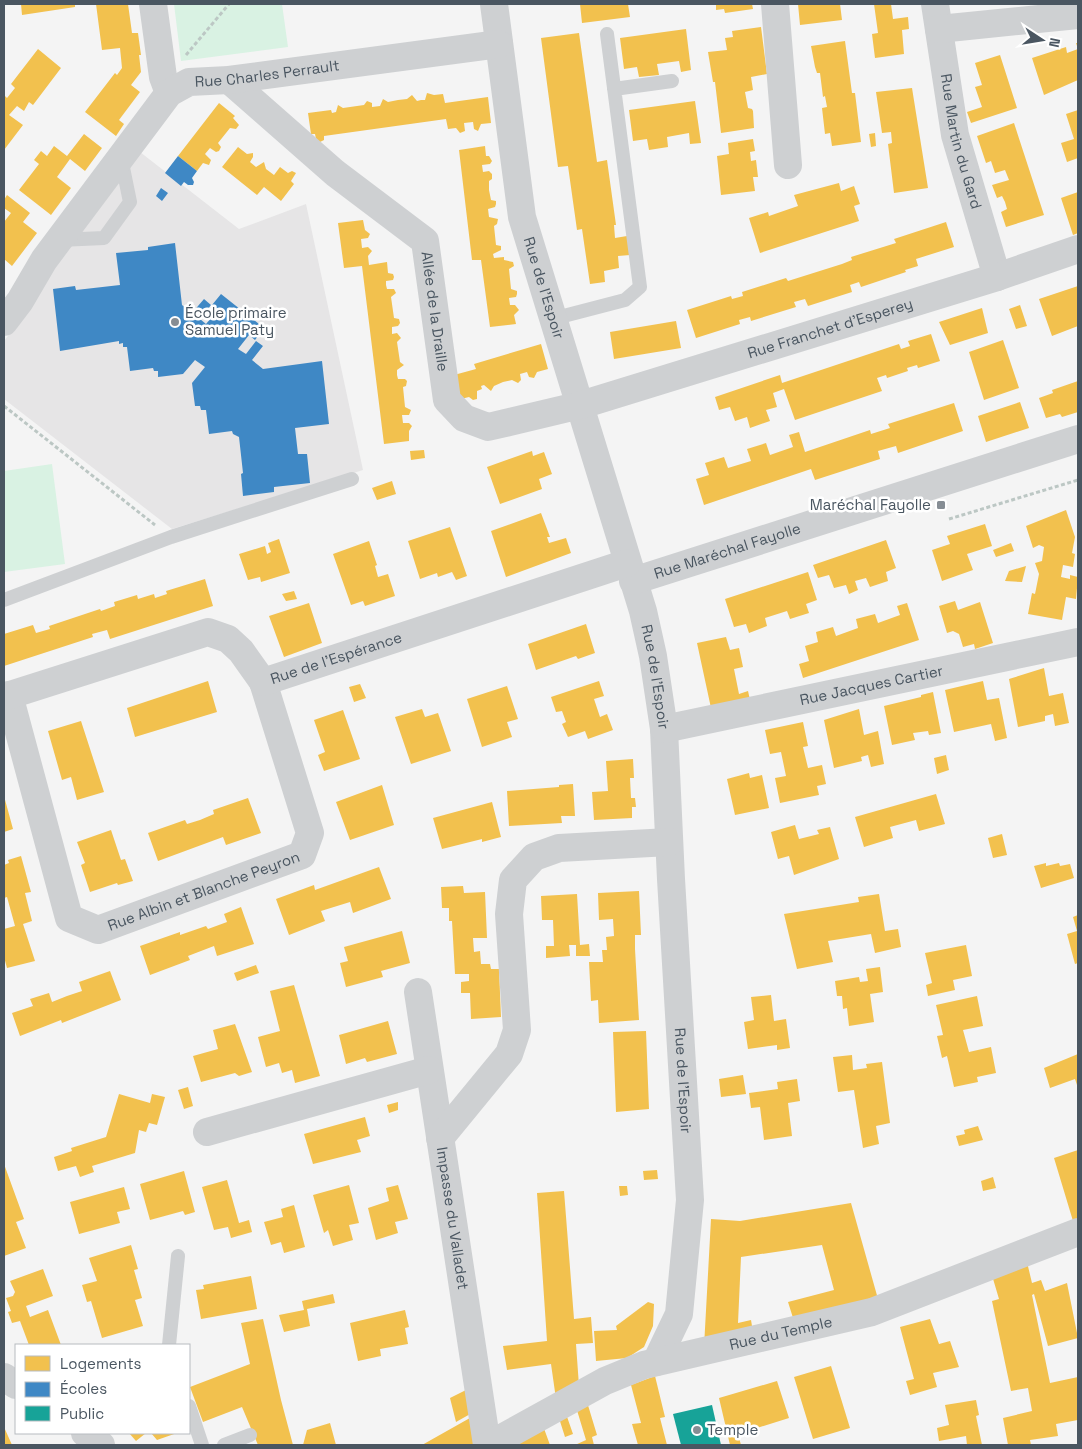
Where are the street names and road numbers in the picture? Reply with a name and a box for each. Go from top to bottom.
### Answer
street label: Rue Charles Perrault [194,55,341,91]
street label: Rue Martin du Gard [937,72,986,211]
street label: Rue de l'Espoir [520,234,569,342]
street label: Allée de la Draille [418,250,453,373]
street label: Rue Franchet d'Esperey [745,293,915,362]
street label: Rue Maréchal Fayolle [651,518,803,583]
street label: Rue de l'Espoir [637,623,674,731]
street label: Rue de l'Espérance [268,627,404,688]
street label: Rue Jacques Cartier [798,661,945,709]
street label: Rue Albin et Blanche Peyron [105,847,302,935]
street label: Rue de l'Espoir [671,1027,696,1134]
street label: Impasse du Valladet [433,1146,473,1291]
street label: Rue du Temple [727,1312,834,1354]

